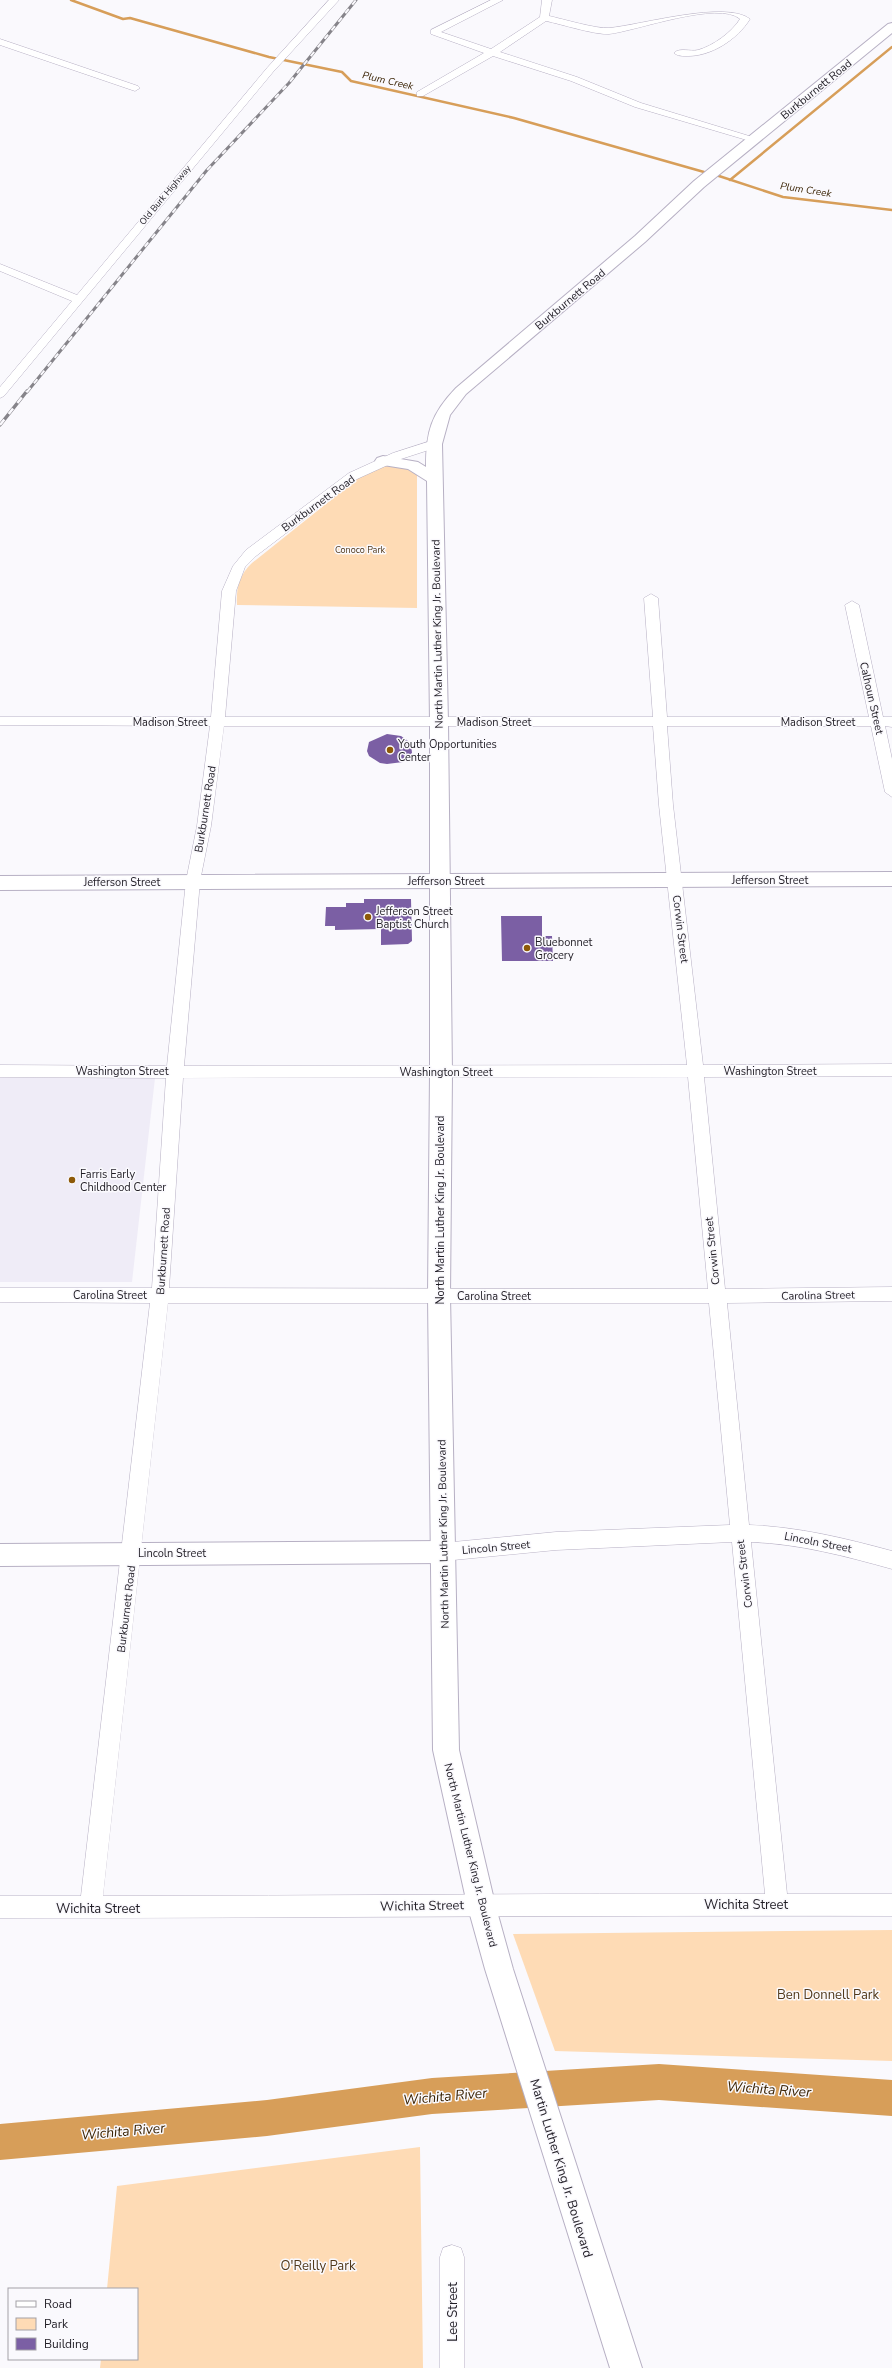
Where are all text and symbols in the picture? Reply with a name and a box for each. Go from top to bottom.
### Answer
street label: Burkburnett Road [778,56,855,123]
water label: Plum Creek [361,68,416,94]
street label: Old Burk Highway [137,162,194,227]
water label: Plum Creek [779,179,834,201]
street label: Burkburnett Road [532,265,609,333]
street label: Burkburnett Road [278,472,358,535]
street label: North Martin Luther King Jr. Boulevard [428,539,447,729]
park label: Conoco Park [335,544,386,556]
street label: Calhoun Street [856,660,887,736]
street label: Madison Street [133,715,207,730]
street label: Madison Street [457,715,531,730]
street label: Madison Street [781,715,855,730]
place label: Youth Opportunities Center [397,737,497,765]
marker: Youth Opportunities Center [385,745,395,755]
street label: Burkburnett Road [191,765,220,854]
street label: Jefferson Street [731,873,808,888]
street label: Jefferson Street [407,874,484,889]
street label: Jefferson Street [83,875,160,890]
street label: Corwin Street [669,894,692,964]
place label: Jefferson Street Baptist Church [375,904,453,932]
marker: Jefferson Street Baptist Church [363,912,373,922]
place label: Bluebonnet Grocery [535,935,593,963]
marker: Bluebonnet Grocery [522,943,532,953]
street label: Washington Street [75,1064,169,1079]
street label: Washington Street [723,1064,817,1079]
street label: Washington Street [399,1065,493,1080]
street label: North Martin Luther King Jr. Boulevard [433,1115,448,1305]
place label: Farris Early Childhood Center [80,1167,166,1195]
marker: Farris Early Childhood Center [67,1175,77,1185]
street label: Burkburnett Road [153,1207,174,1295]
street label: Corwin Street [701,1216,724,1286]
street label: Carolina Street [781,1287,855,1304]
street label: Carolina Street [73,1288,147,1303]
street label: Carolina Street [457,1289,531,1304]
street label: North Martin Luther King Jr. Boulevard [434,1439,453,1629]
street label: Lincoln Street [783,1529,853,1556]
street label: Lincoln Street [461,1537,531,1558]
street label: Corwin Street [733,1539,756,1609]
street label: Lincoln Street [138,1546,206,1561]
street label: Burkburnett Road [114,1565,139,1653]
street label: North Martin Luther King Jr. Boulevard [440,1762,501,1949]
street label: Wichita Street [380,1896,465,1916]
street label: Wichita Street [704,1896,788,1914]
street label: Wichita Street [56,1900,140,1918]
park label: Ben Donnell Park [777,1986,879,2004]
street label: Martin Luther King Jr. Boulevard [525,2077,597,2260]
water label: Wichita River [726,2077,813,2102]
water label: Wichita River [402,2083,489,2110]
water label: Wichita River [80,2118,167,2145]
park label: O'Reilly Park [281,2257,356,2275]
street label: Lee Street [444,2282,462,2342]
legend [8,2288,138,2360]
text: Road [44,2296,72,2312]
text: Park [44,2316,69,2332]
text: Building [44,2336,89,2352]

